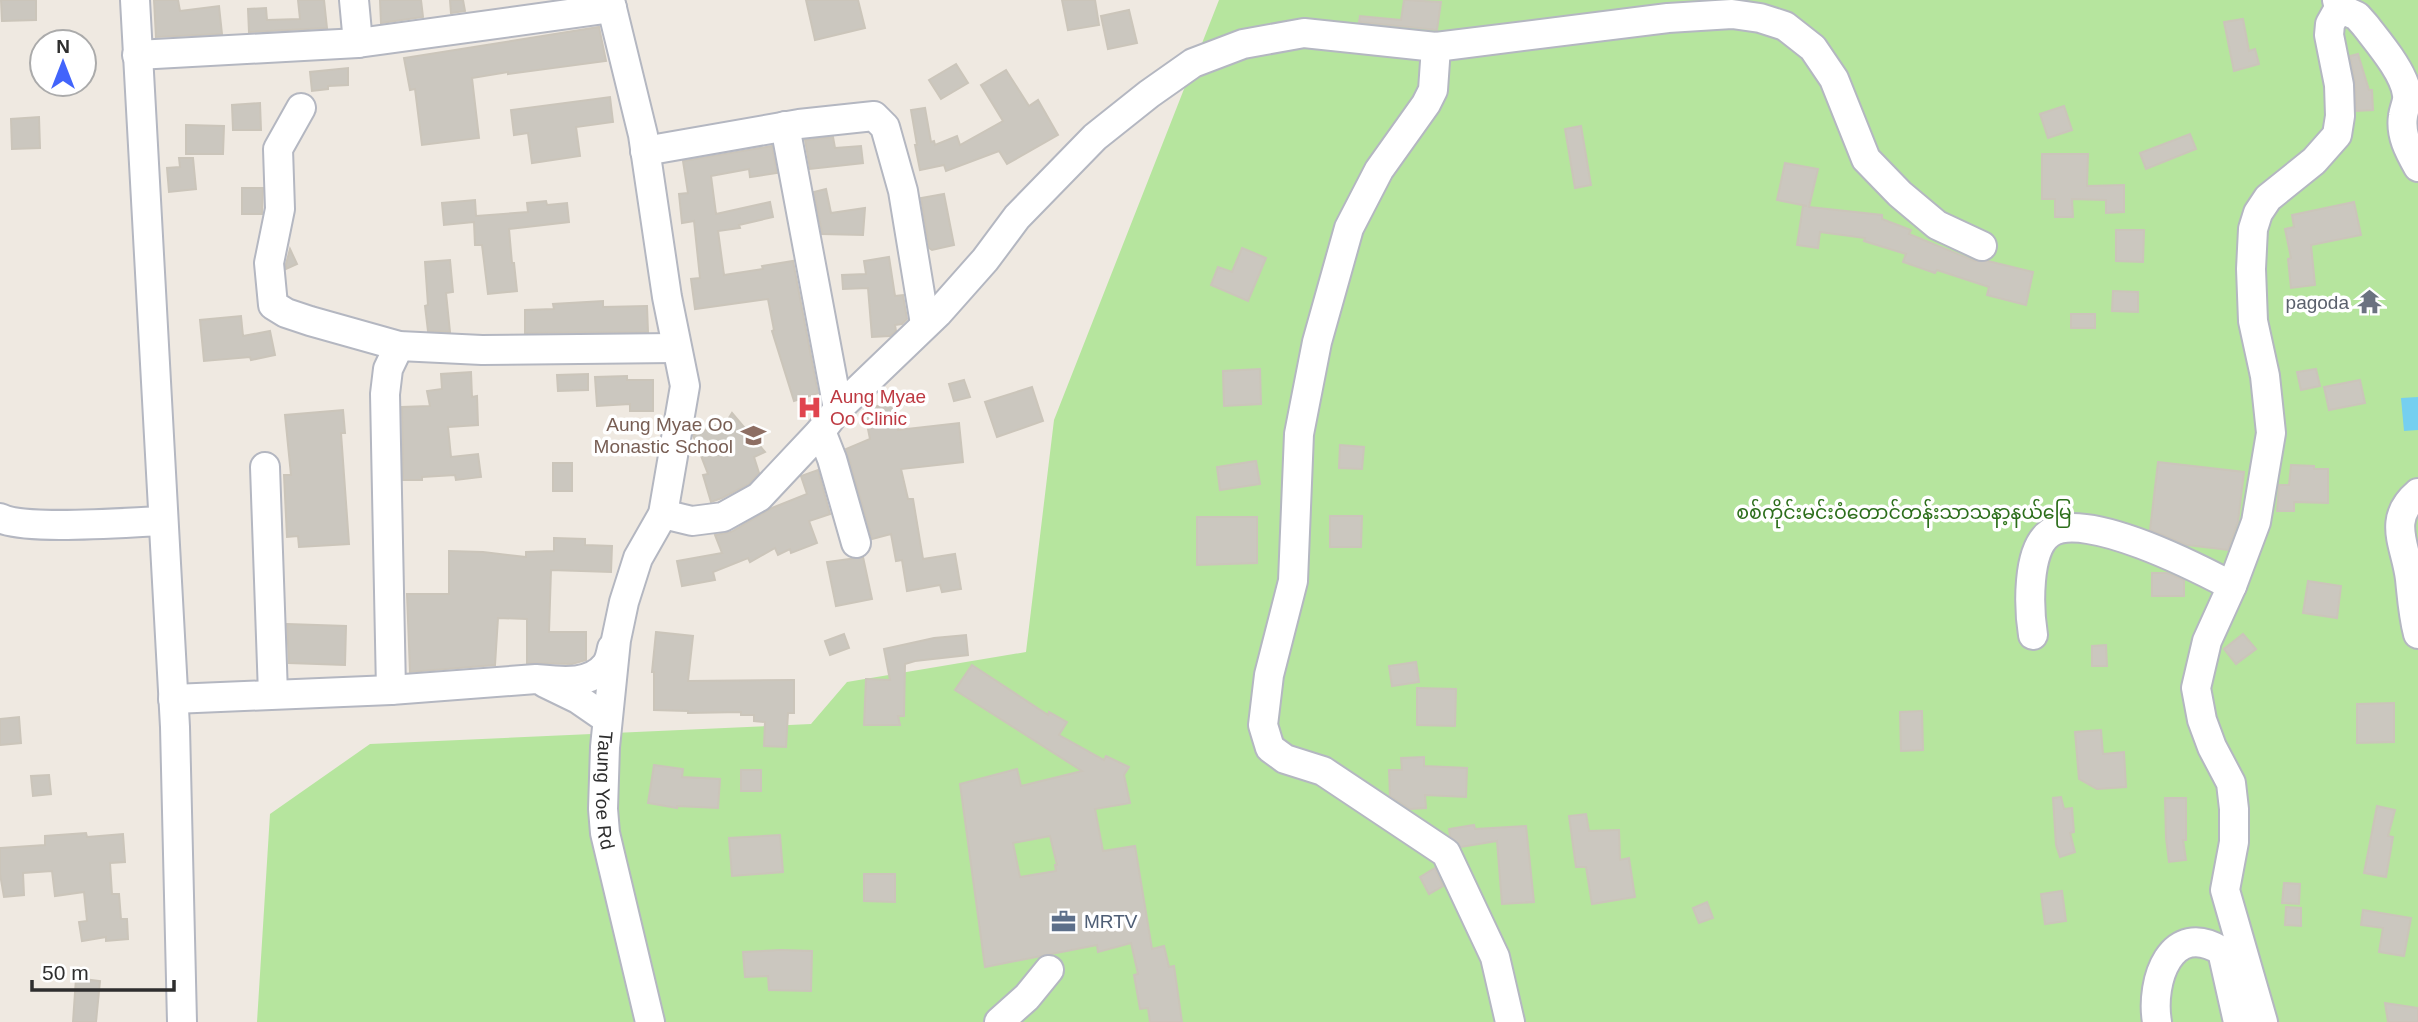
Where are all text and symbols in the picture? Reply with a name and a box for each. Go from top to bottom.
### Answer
north arrow [28,28,98,98]
text: N [56,36,70,57]
temple icon: pagoda [2355,288,2383,316]
place label: pagoda [2286,292,2349,313]
place label: Aung Myae Oo Clinic [830,386,926,429]
hospital icon: Aung Myae Oo Clinic [796,393,824,421]
place label: Aung Myae Oo Monastic School [594,414,733,457]
school or university icon: Aung Myae Oo Monastic School [739,421,767,449]
park label: စစ်ကိုင်းမင်းဝံတောင်တန်းသာသနာ့နယ်မြေ [1736,498,2072,529]
street label: Taung Yoe Rd [592,730,619,851]
office icon: MRTV [1050,907,1078,935]
place label: MRTV [1084,911,1138,932]
scale bar [32,948,173,992]
text: 50 m [42,961,89,984]

